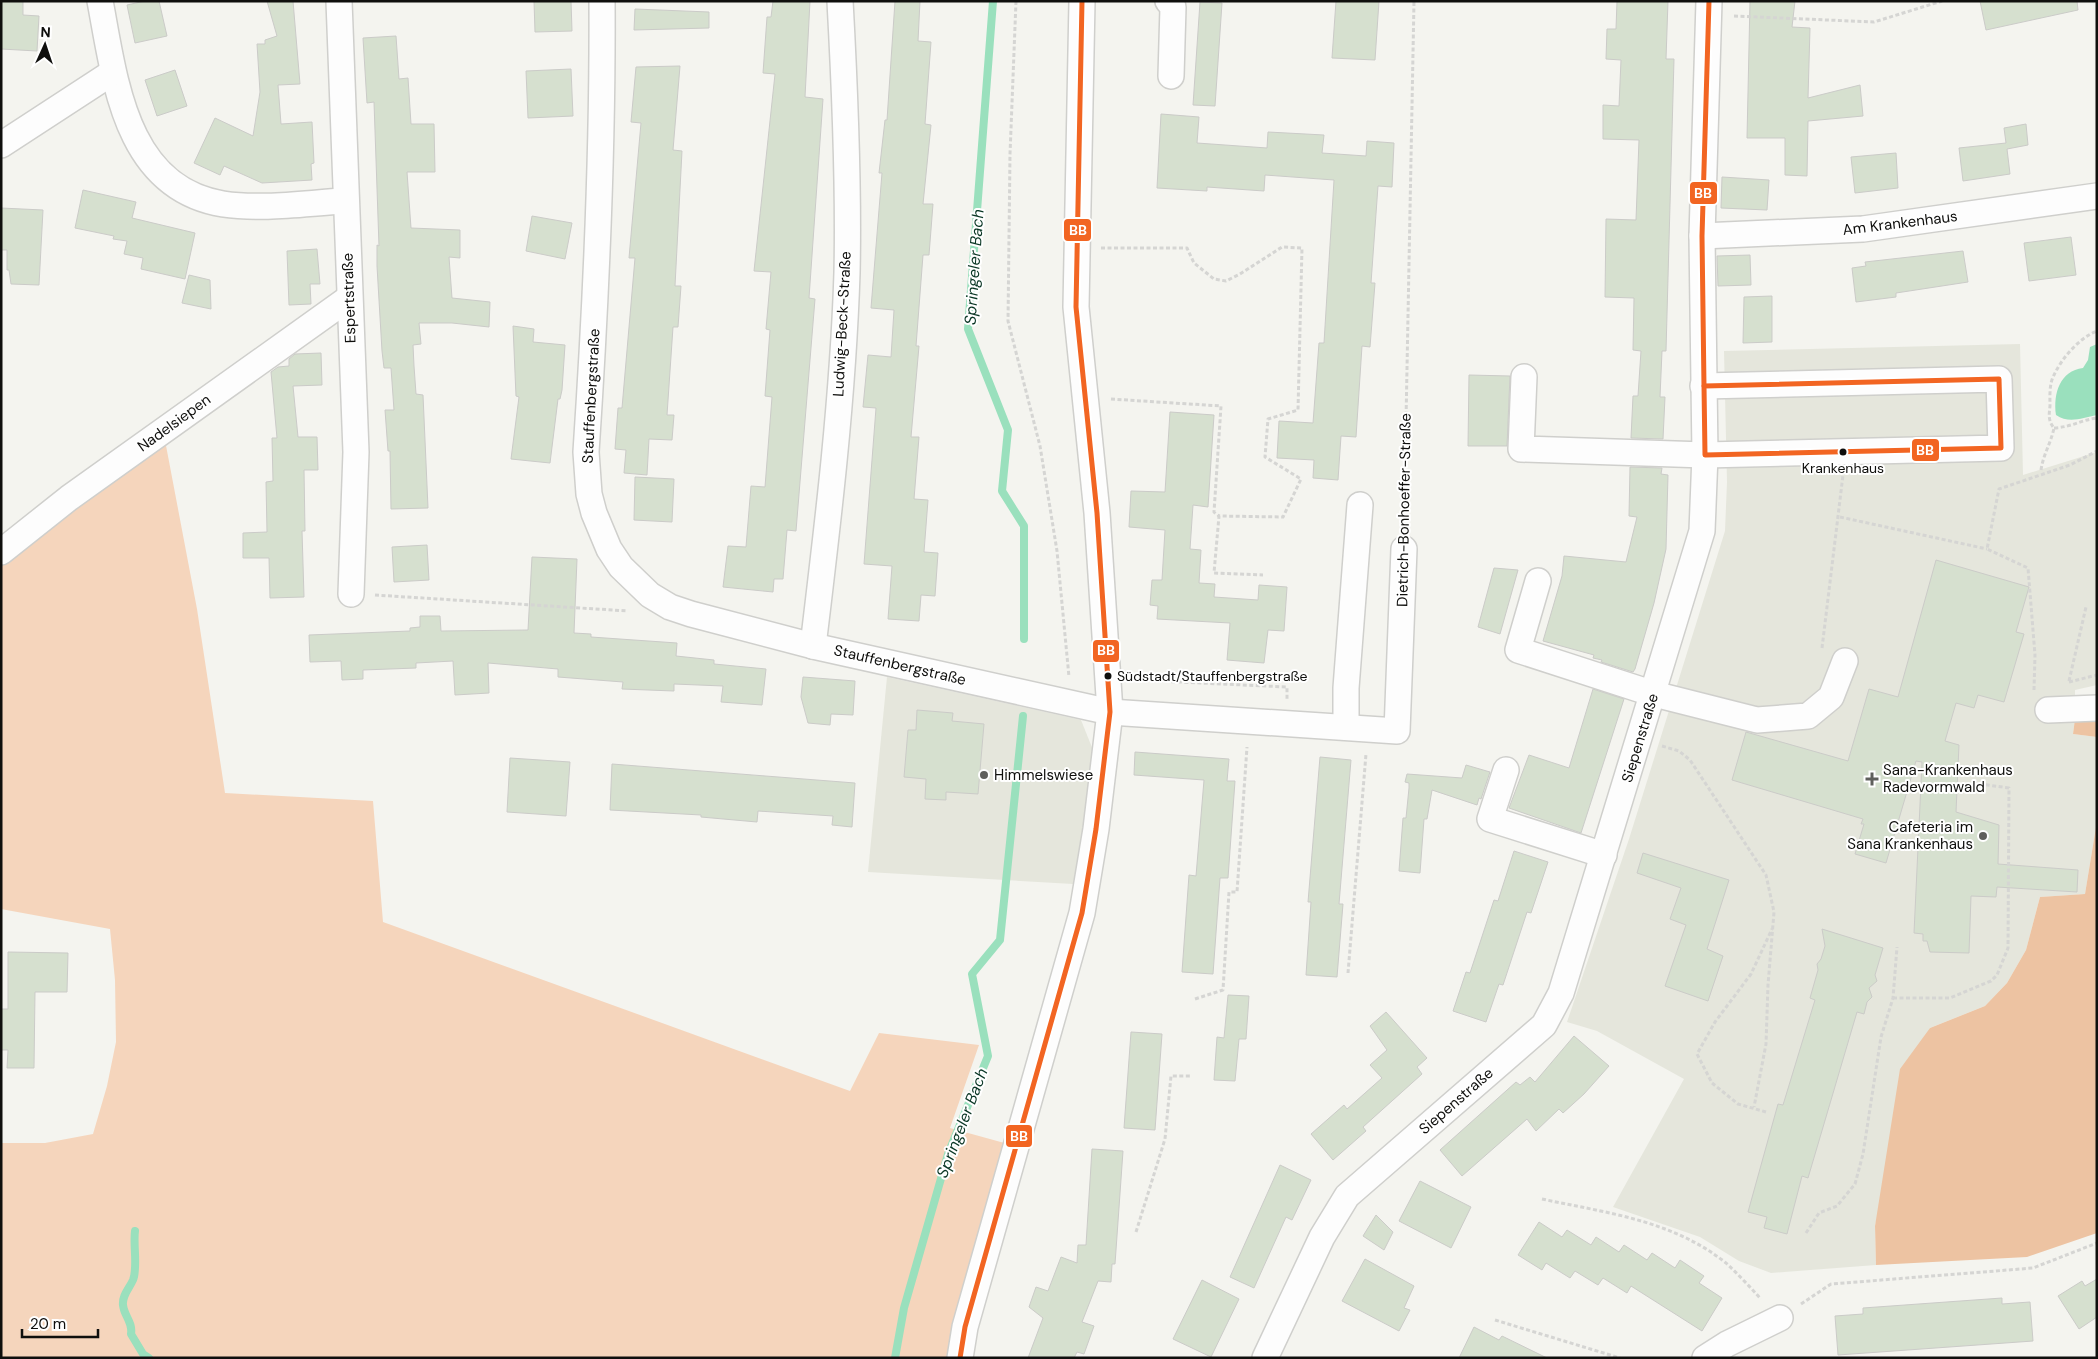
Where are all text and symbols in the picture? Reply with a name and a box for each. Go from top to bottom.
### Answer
north arrow [20,20,70,70]
text: N [40,23,51,41]
line badge: BB [1689,181,1718,205]
text: BB [1694,184,1712,202]
street label: Am Krankenhaus [1841,206,1959,240]
water label: Springeler Bach [959,208,989,326]
line badge: BB [1063,218,1092,242]
text: BB [1069,221,1087,239]
street label: Ludwig-Beck-Straße [828,251,856,397]
street label: Espertstraße [337,252,361,344]
street label: Stauffenbergstraße [577,328,605,464]
street label: Nadelsiepen [133,390,215,456]
street label: Dietrich-Bonhoeffer-Straße [1392,413,1416,607]
line badge: BB [1911,438,1940,462]
text: BB [1916,441,1934,459]
marker: Krankenhaus [1838,447,1848,457]
place label: Krankenhaus [1802,459,1884,477]
line badge: BB [1092,639,1120,663]
street label: Stauffenbergstraße [832,640,968,690]
text: BB [1097,641,1115,659]
place label: Südstadt/Stauffenbergstraße [1117,667,1308,685]
marker: Südstadt/Stauffenbergstraße [1103,671,1113,681]
street label: Siepenstraße [1617,691,1663,785]
place label: Sana-Krankenhaus Radevormwald [1883,760,2013,797]
place label: Himmelswiese [994,765,1093,785]
marker: Himmelswiese [978,769,990,781]
marker: Sana-Krankenhaus Radevormwald [1865,772,1879,786]
place label: Cafeteria im Sana Krankenhaus [1847,817,1973,854]
marker: Cafeteria im Sana Krankenhaus [1977,830,1989,842]
street label: Siepenstraße [1415,1063,1497,1139]
water label: Springeler Bach [931,1065,993,1181]
line badge: BB [1005,1124,1033,1148]
text: BB [1010,1127,1028,1145]
scale bar [22,1306,99,1338]
text: 20 m [30,1314,66,1334]

